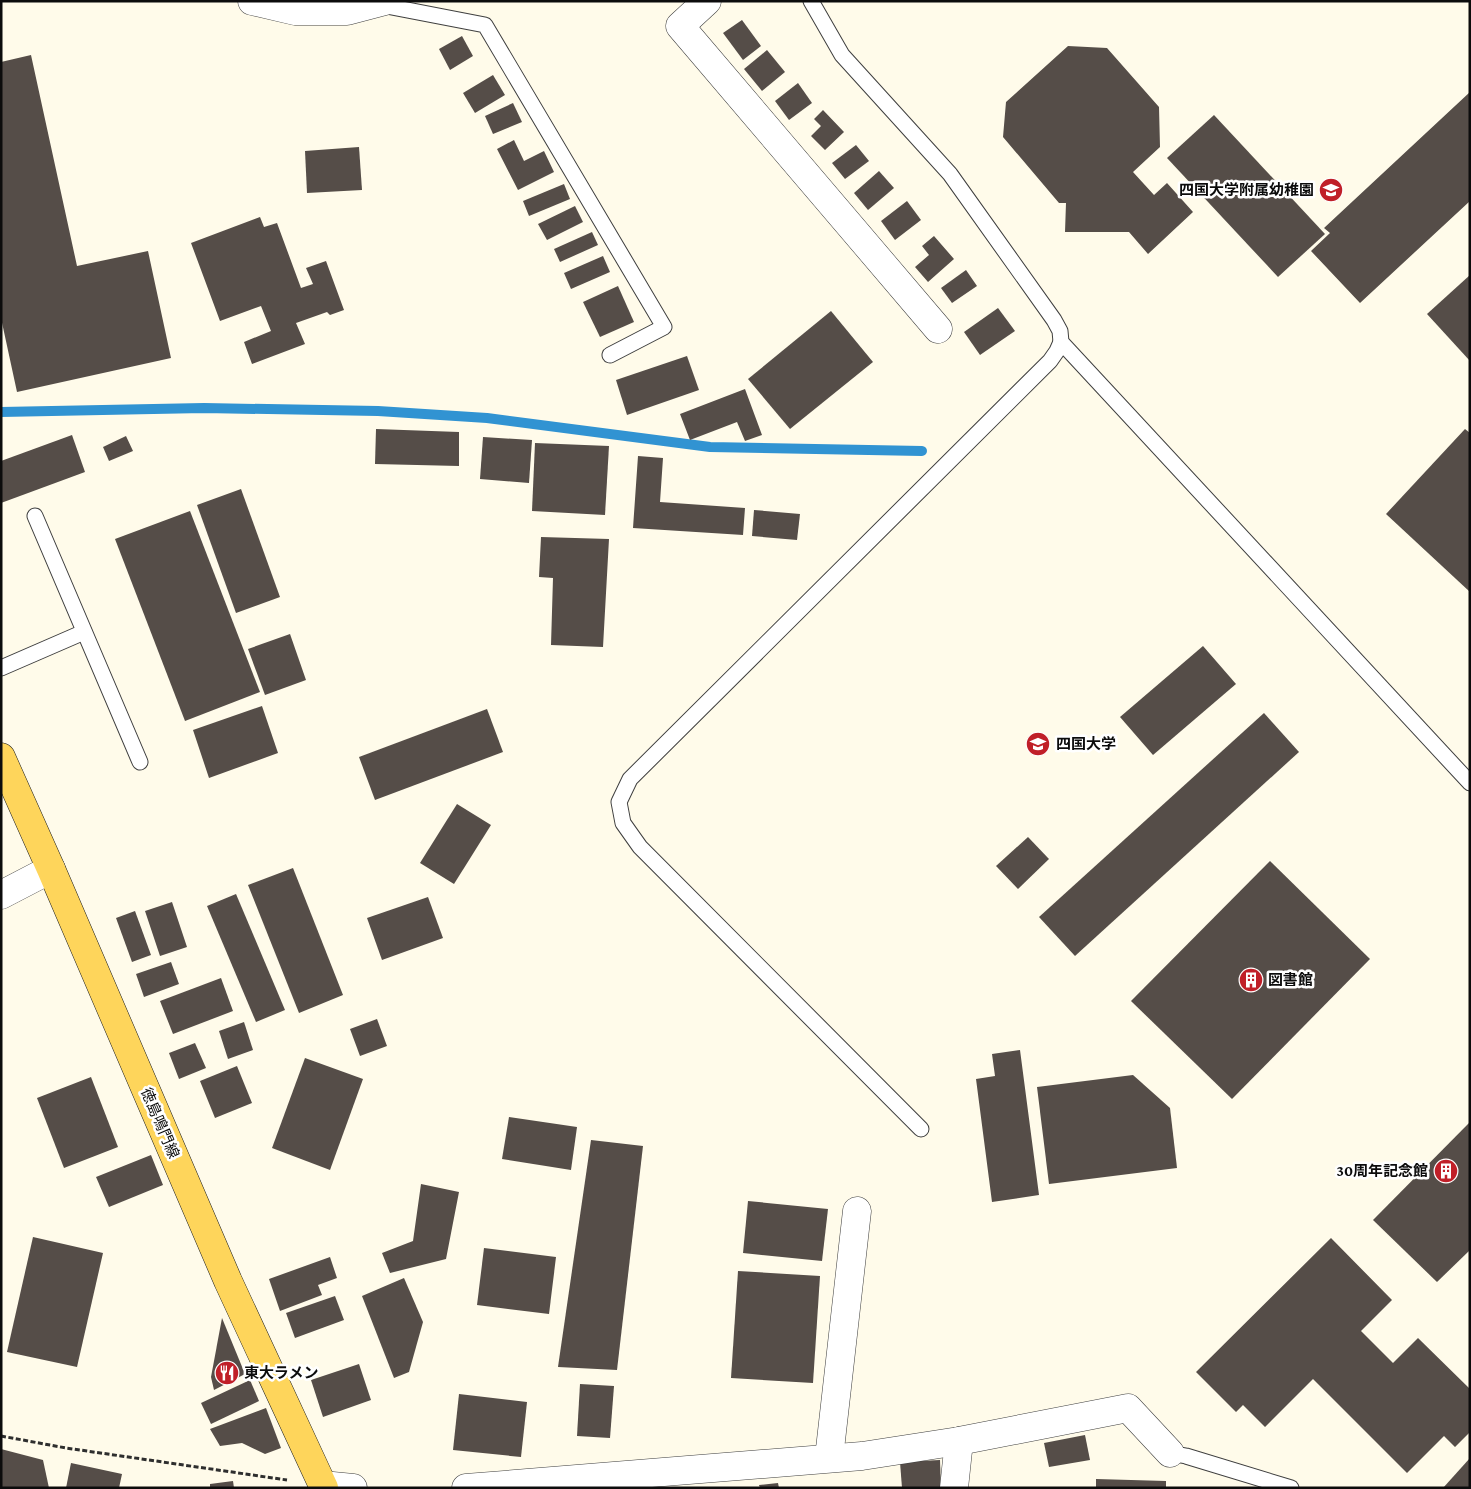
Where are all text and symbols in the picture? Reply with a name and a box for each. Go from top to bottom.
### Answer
school or university icon: 四国大学附属幼稚園 [1318,177,1344,203]
place label: 四国大学附属幼稚園 [1179,182,1314,198]
school or university icon: 四国大学 [1025,731,1051,757]
place label: 四国大学 [1056,736,1116,752]
building icon: 図書館 [1238,967,1264,993]
place label: 図書館 [1268,972,1313,988]
street label: 徳島鳴門線 [138,1085,182,1161]
building icon: 30周年記念館 [1433,1158,1459,1184]
place label: 30周年記念館 [1337,1163,1428,1179]
restaurant icon: 東大ラメン [214,1360,240,1386]
place label: 東大ラメン [244,1365,319,1381]

